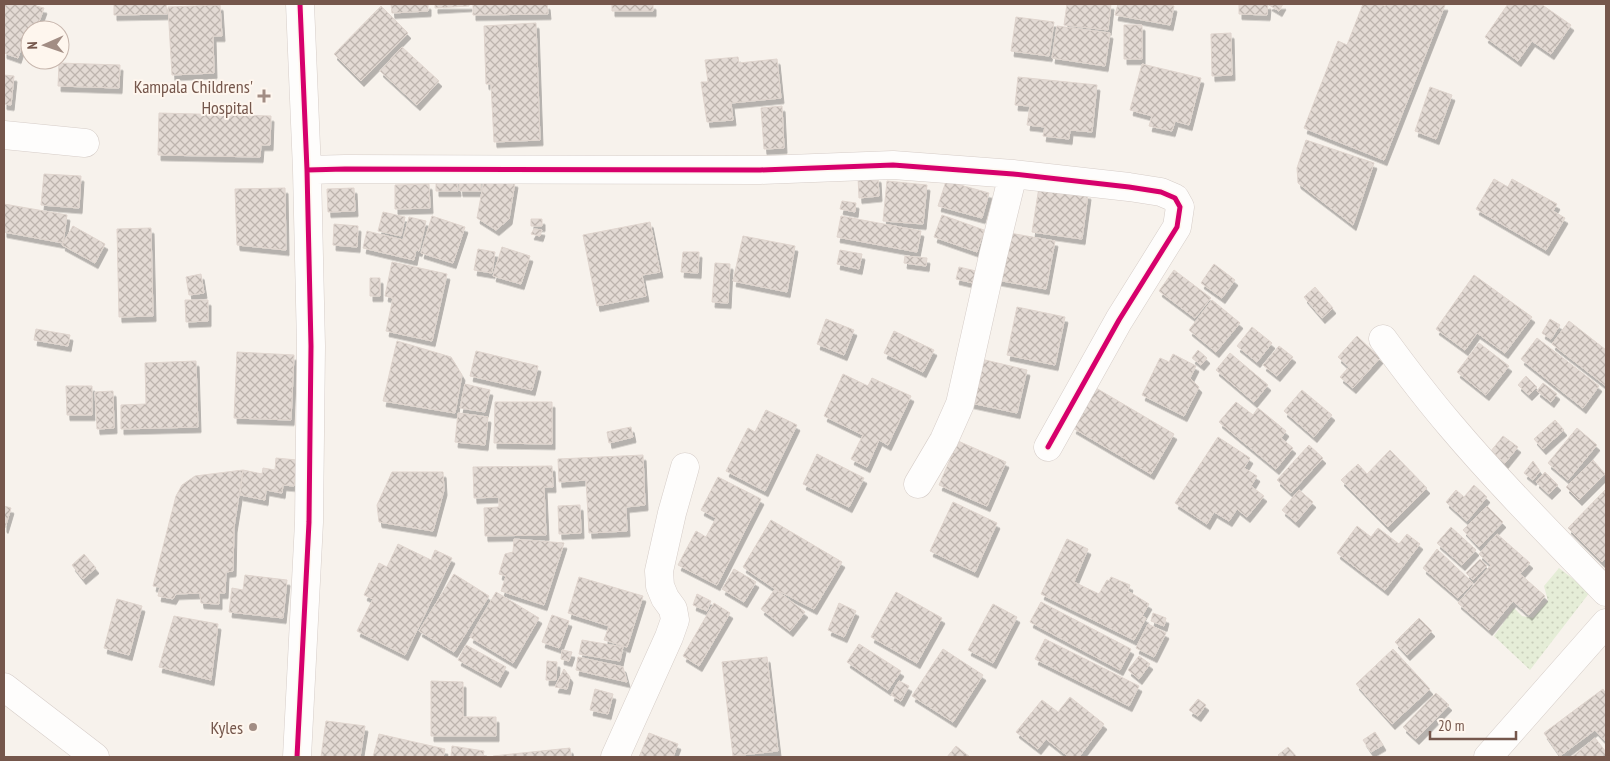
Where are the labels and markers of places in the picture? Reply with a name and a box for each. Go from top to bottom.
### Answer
place label: Kampala Childrens' Hospital [134,75,254,119]
marker: Kampala Childrens' Hospital [257,89,271,103]
place label: Kyles [210,716,243,739]
marker: Kyles [247,721,259,733]

